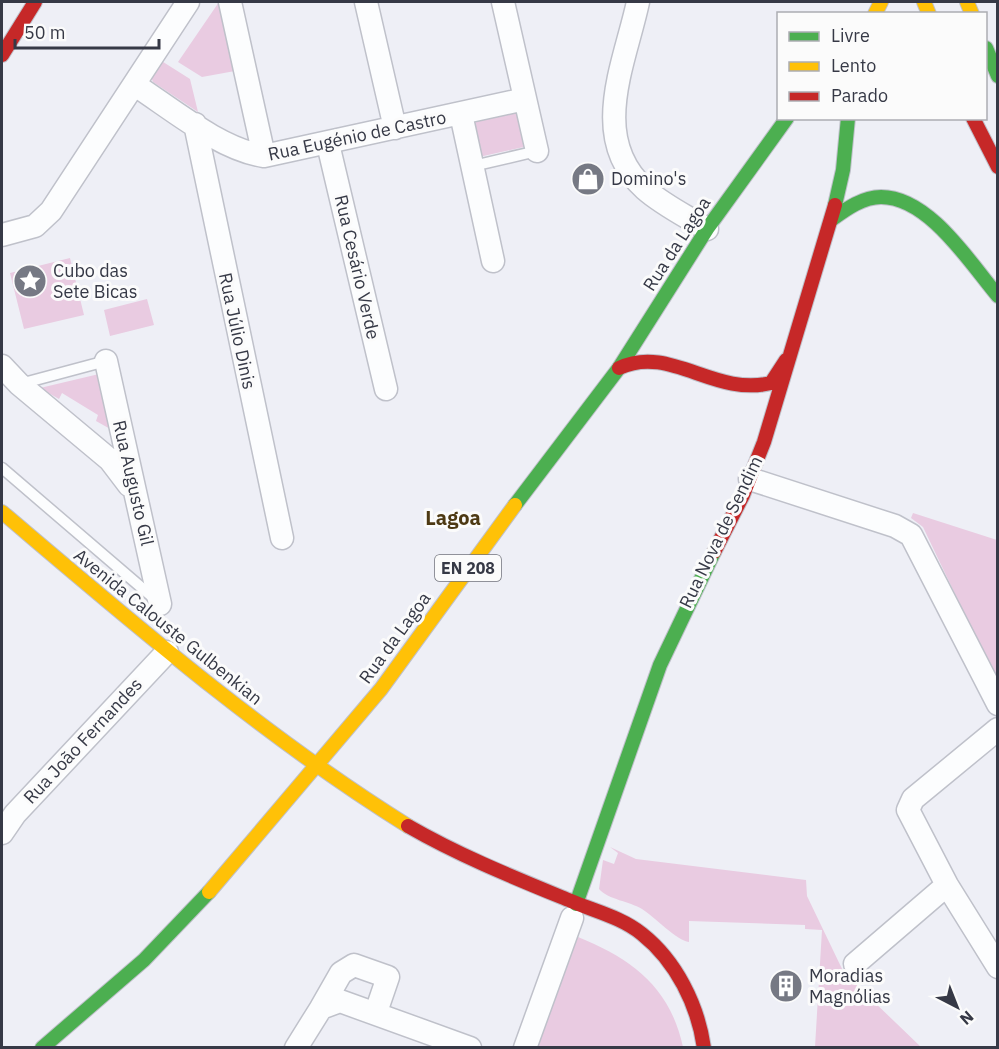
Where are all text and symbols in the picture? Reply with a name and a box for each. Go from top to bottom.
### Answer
scale bar [15,12,159,50]
legend [777,12,987,120]
text: 50 m [24,21,66,44]
text: Livre [831,24,870,47]
text: Lento [831,54,876,77]
text: Parado [831,84,888,107]
street label: Rua Eugénio de Castro [266,105,448,166]
shop icon: Domino's [570,161,606,197]
place label: Domino's [611,167,686,190]
street label: Rua Cesário Verde [330,192,385,341]
street label: Rua da Lagoa [638,192,716,295]
place label: Cubo das Sete Bicas [53,259,137,303]
place icon: Cubo das Sete Bicas [12,263,48,299]
street label: Rua Júlio Dinis [214,270,261,391]
street label: Rua Augusto Gil [108,418,159,548]
street label: Rua Nova de Sendim [674,452,767,612]
district label: Lagoa [425,504,481,531]
street label: Avenida Calouste Gulbenkian [69,543,267,710]
road number: EN 208 [435,555,501,581]
street label: Rua da Lagoa [354,587,436,688]
street label: Rua João Fernandes [18,673,147,808]
place label: Moradias Magnólias [809,964,891,1008]
building icon: Moradias Magnólias [768,968,804,1004]
north arrow [927,977,987,1037]
text: N [956,1007,978,1029]

